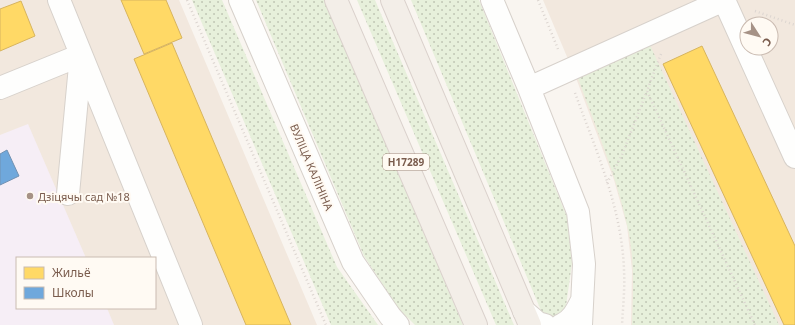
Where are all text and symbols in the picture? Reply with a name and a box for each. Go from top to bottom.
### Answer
north arrow [739,16,779,56]
text: С [759,35,776,49]
street label: ВУЛІЦА КАЛІНІНА [287,121,337,214]
road number: Н17289 [383,154,429,170]
place label: Дзіцячы сад №18 [38,189,130,204]
marker: Дзіцячы сад №18 [25,191,35,201]
legend [16,257,156,309]
text: Жильё [52,264,91,281]
text: Школы [52,284,94,301]

